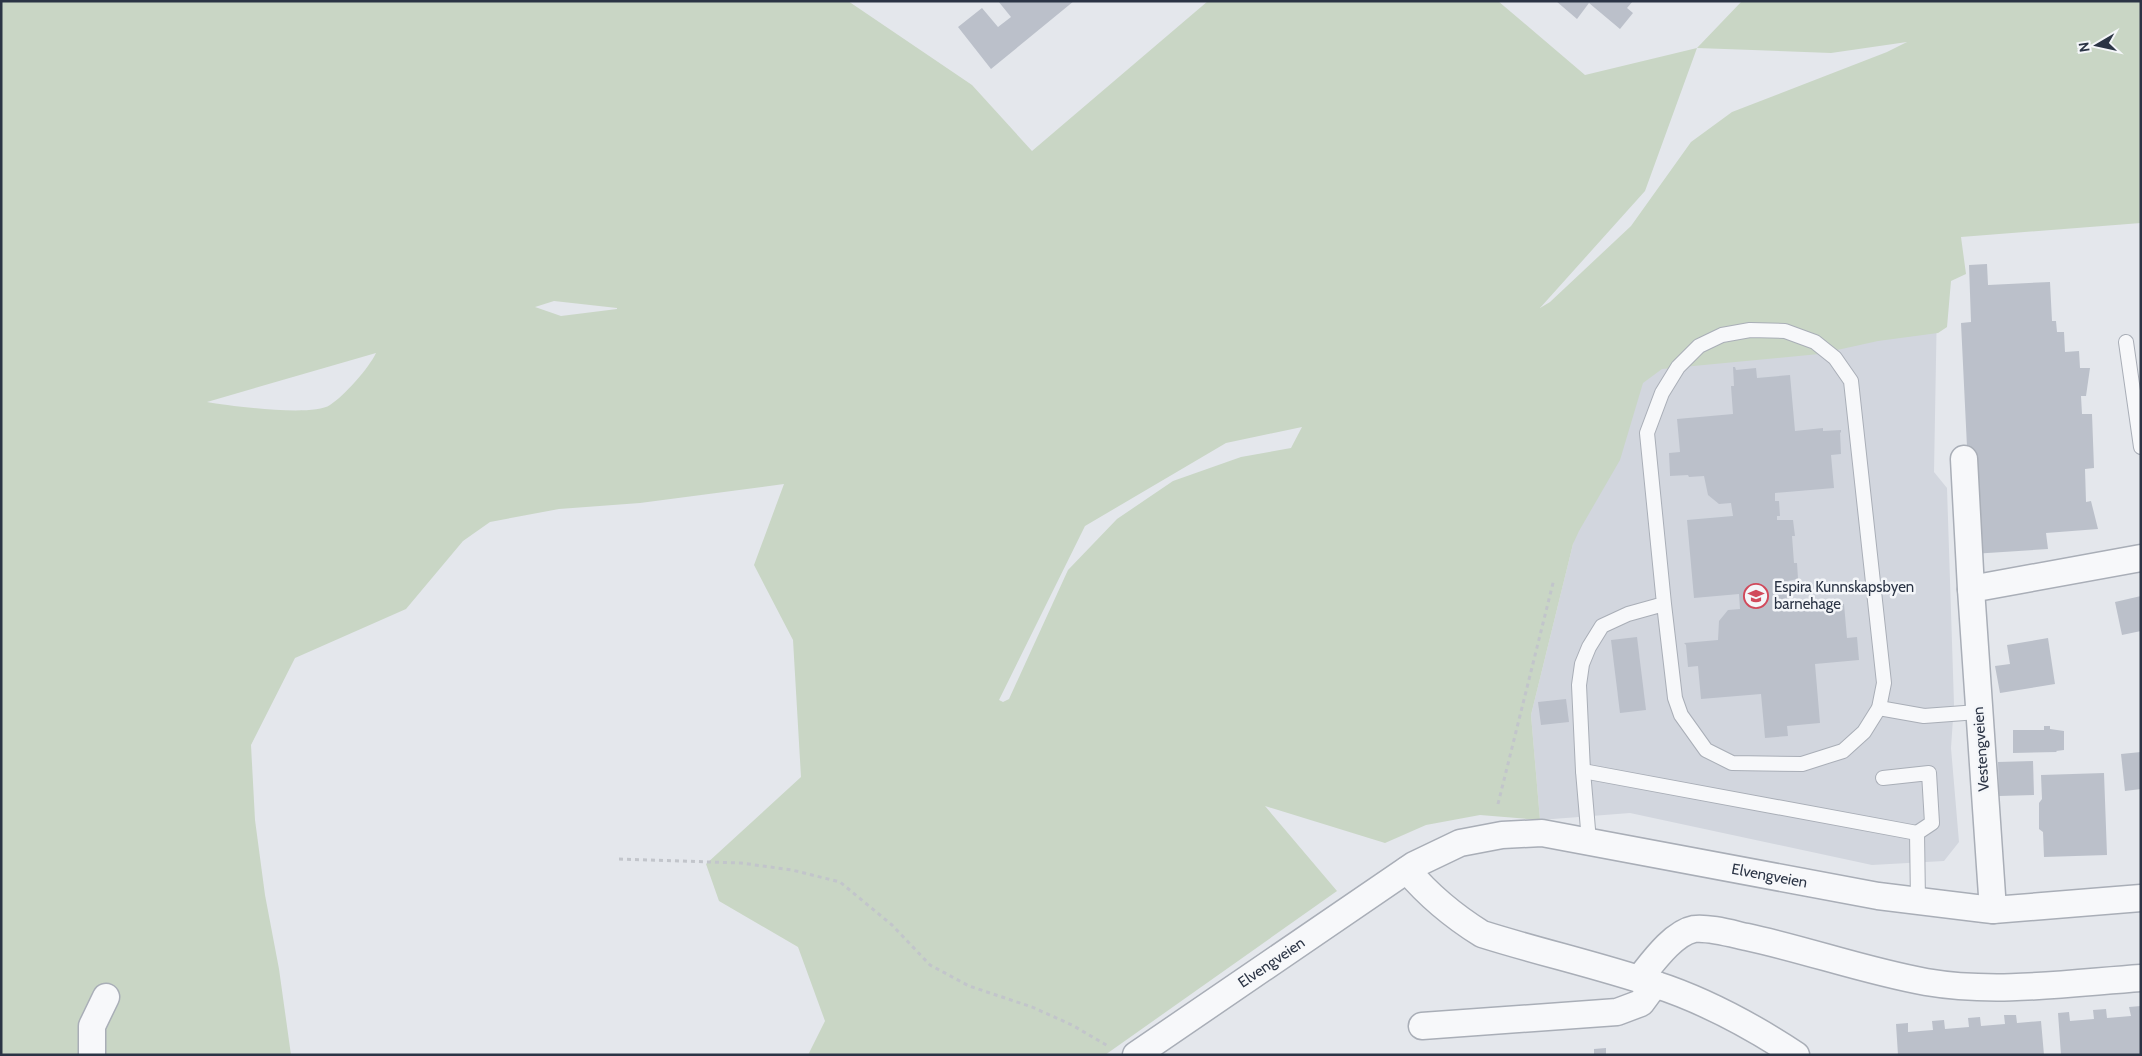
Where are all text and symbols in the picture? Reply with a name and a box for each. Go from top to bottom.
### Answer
north arrow [2072,20,2122,70]
text: N [2074,41,2094,53]
place label: Espira Kunnskapsbyen barnehage [1774,578,1914,613]
school or university icon: Espira Kunnskapsbyen barnehage [1743,583,1769,609]
street label: Vestengveien [1969,706,1993,792]
street label: Elvengveien [1730,860,1809,892]
street label: Elvengveien [1235,933,1308,992]

